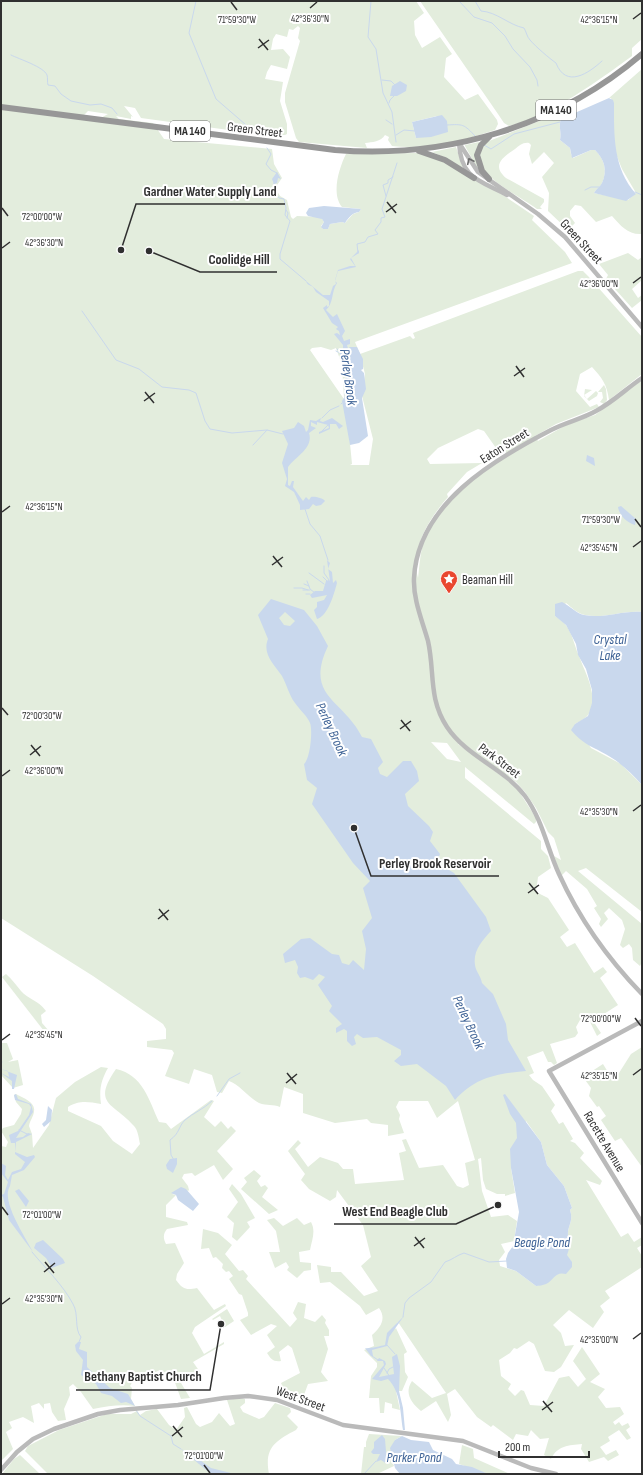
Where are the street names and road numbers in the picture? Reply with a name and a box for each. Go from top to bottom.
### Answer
road number: MA 140 [536,100,576,120]
street label: Green Street [226,119,283,141]
road number: MA 140 [170,121,210,141]
street label: Green Street [556,216,606,267]
street label: Eaton Street [477,425,532,467]
street label: Park Street [475,740,524,782]
street label: Racette Avenue [580,1108,629,1175]
street label: West Street [274,1383,328,1415]

